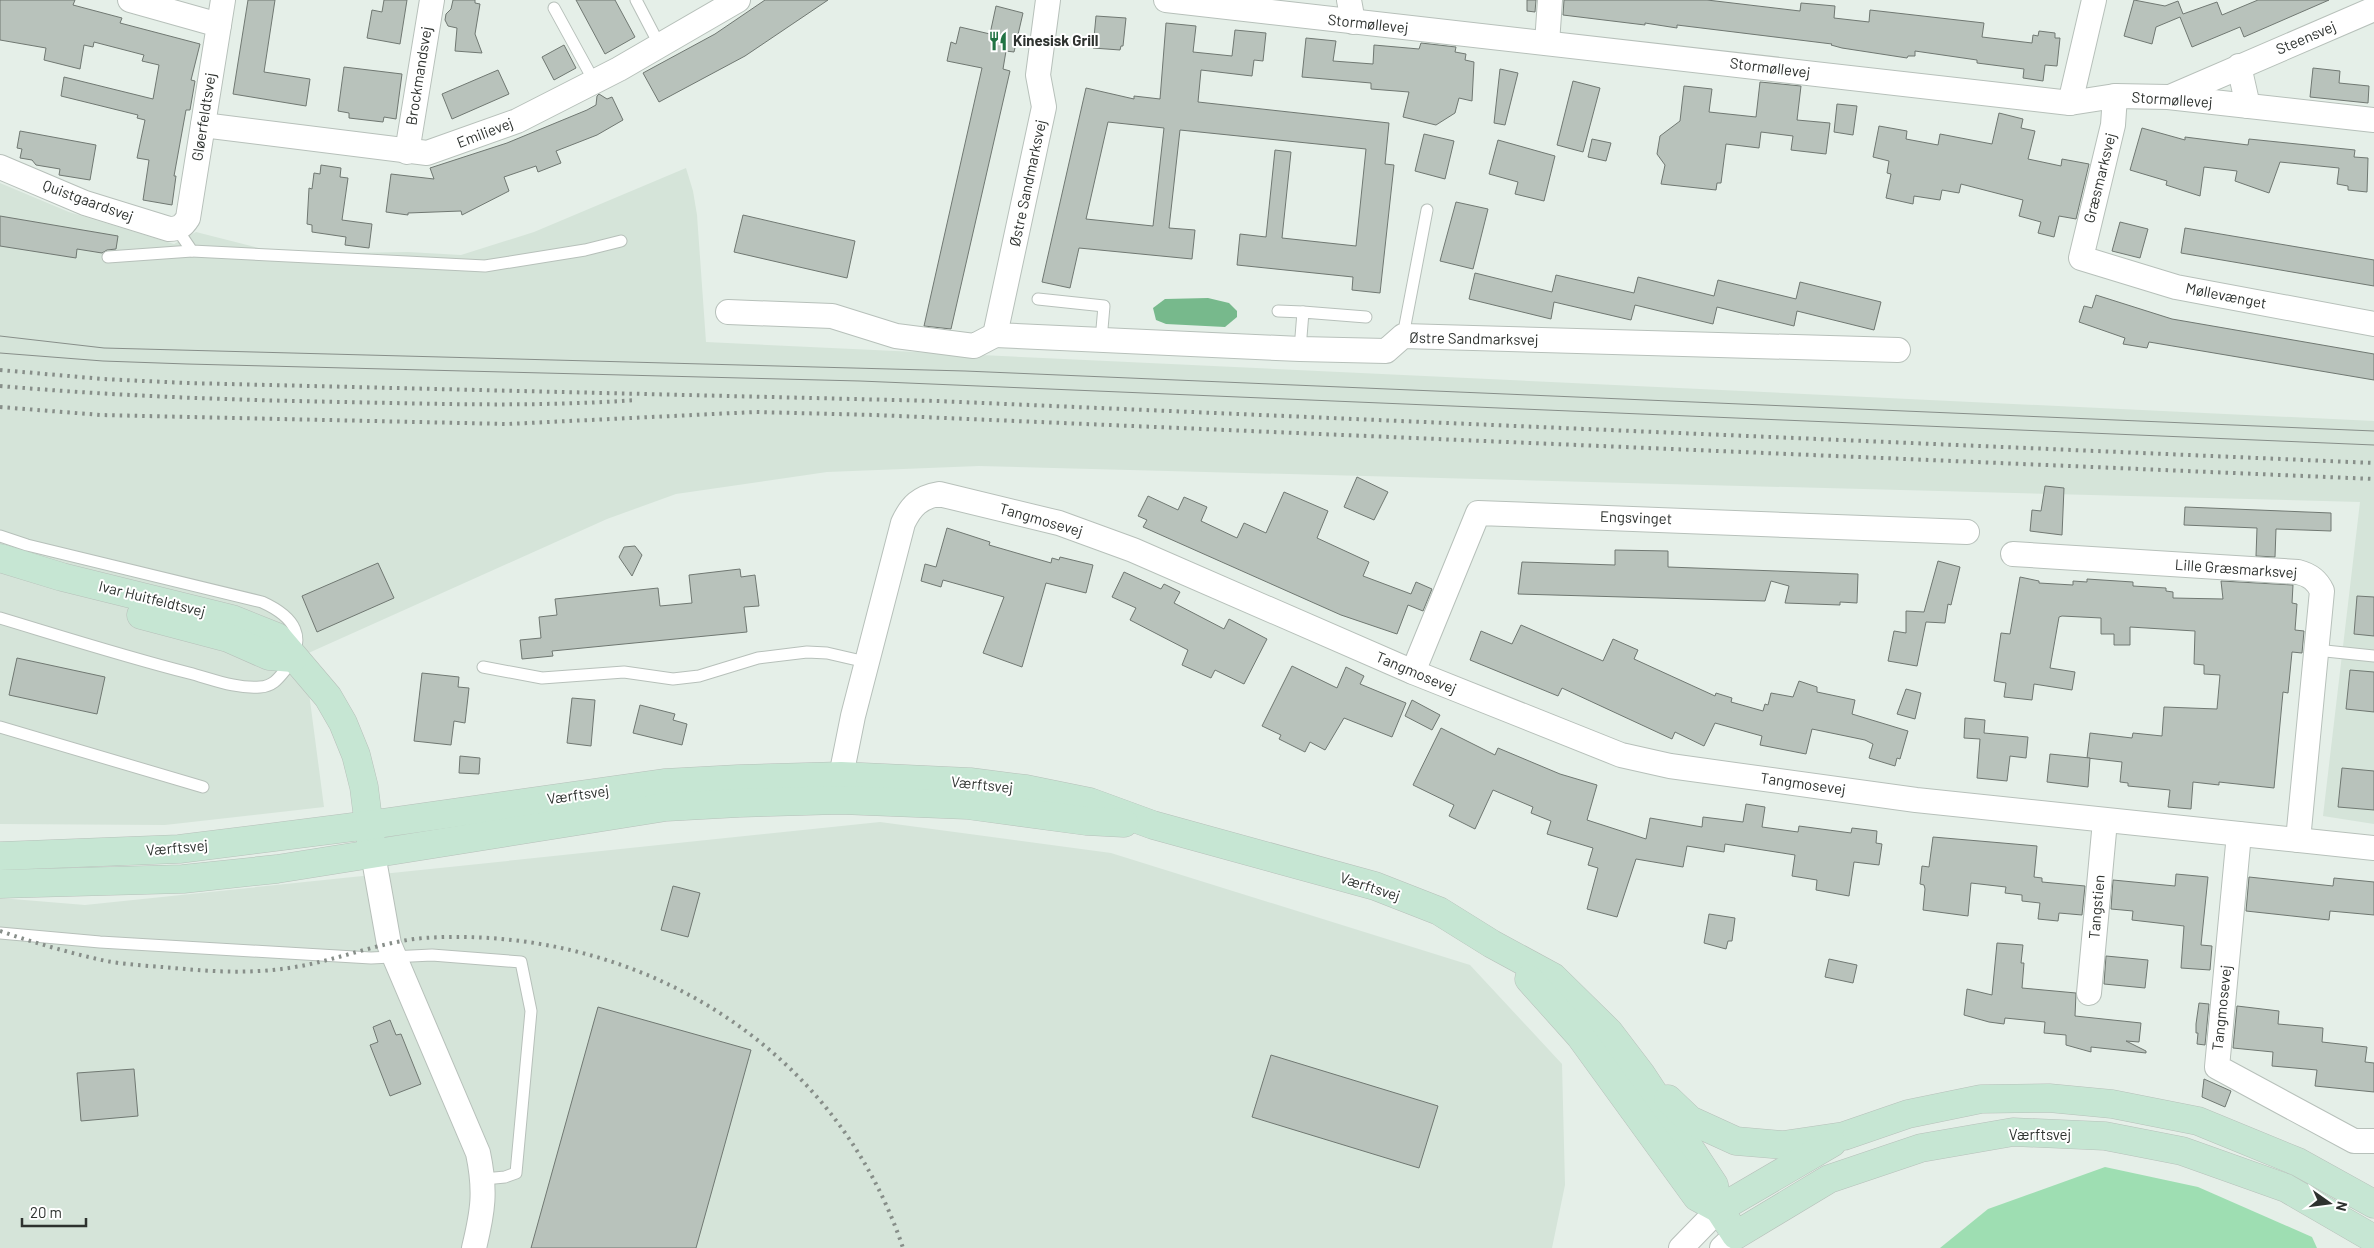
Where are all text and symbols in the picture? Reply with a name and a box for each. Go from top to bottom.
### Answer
street label: Stormøllevej [1327,10,1409,36]
street label: Steensvej [2273,16,2338,58]
street label: Brockmandsvej [401,25,435,127]
restaurant icon: Kinesisk Grill [987,30,1009,52]
place label: Kinesisk Grill [1013,31,1098,49]
street label: Stormøllevej [1729,53,1811,81]
street label: Gløerfeldtsvej [187,71,219,162]
street label: Stormøllevej [2131,87,2213,111]
street label: Emilievej [454,113,515,151]
street label: Østre Sandmarksvej [1005,118,1049,248]
street label: Græsmarksvej [2079,131,2119,225]
street label: Quistgaardsvej [40,175,136,225]
street label: Møllevænget [2184,278,2268,312]
street label: Østre Sandmarksvej [1409,328,1539,348]
street label: Tangmosevej [997,499,1085,540]
street label: Engsvinget [1600,507,1672,527]
street label: Lille Græsmarksvej [2174,555,2298,581]
street label: Ivar Huitfeldtsvej [97,576,207,620]
street label: Tangmosevej [1373,647,1460,697]
street label: Tangmosevej [1759,768,1847,798]
street label: Værftsvej [950,772,1014,796]
street label: Værftsvej [546,781,610,807]
street label: Værftsvej [145,835,209,859]
street label: Værftsvej [1338,868,1403,904]
street label: Tangstien [2084,874,2108,940]
street label: Tangmosevej [2208,964,2234,1052]
street label: Værftsvej [2009,1125,2071,1143]
north arrow [2304,1178,2354,1228]
scale bar [22,1196,86,1228]
text: N [2333,1200,2351,1213]
text: 20 m [30,1203,62,1221]

